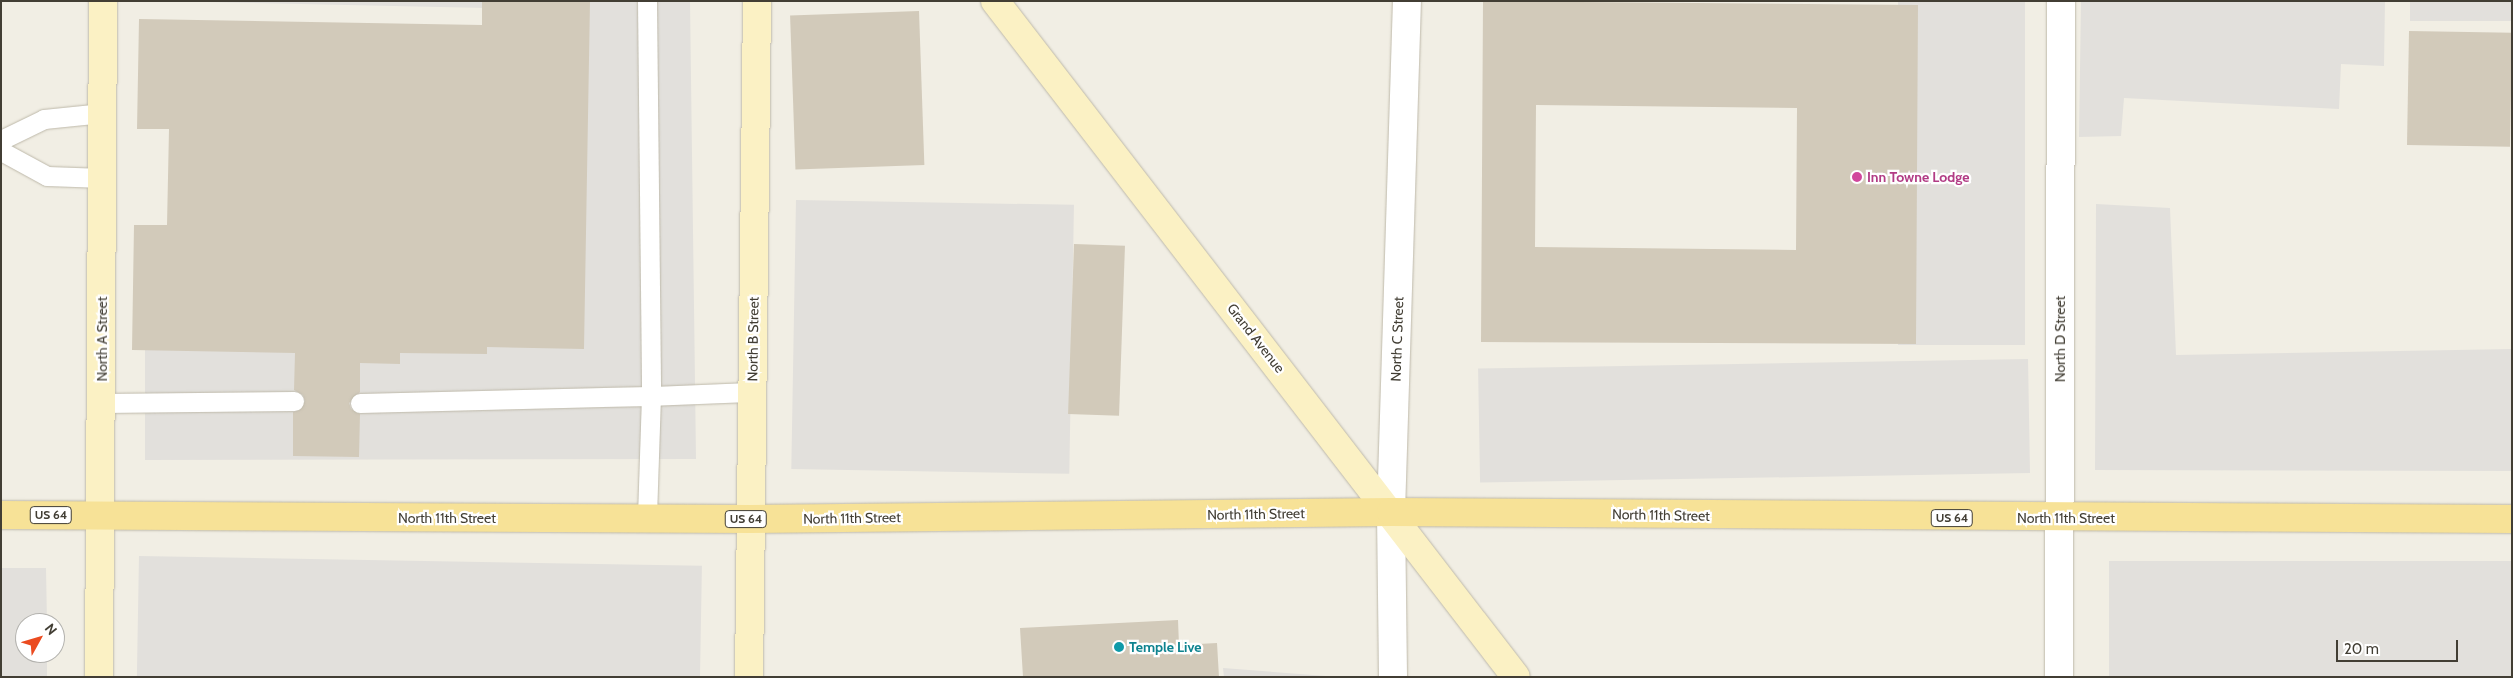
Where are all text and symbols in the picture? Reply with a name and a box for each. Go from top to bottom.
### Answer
place label: Inn Towne Lodge [1867,169,1969,185]
marker: Inn Towne Lodge [1851,171,1863,183]
street label: North B Street [744,296,762,382]
street label: North C Street [1387,296,1407,382]
street label: North D Street [2052,296,2068,382]
street label: North A Street [94,297,110,381]
street label: Grand Avenue [1224,300,1288,376]
street label: North 11th Street [1207,505,1305,523]
road number: US 64 [30,506,72,524]
street label: North 11th Street [1612,506,1710,524]
road number: US 64 [1931,508,1973,528]
road number: US 64 [725,509,767,528]
street label: North 11th Street [803,509,901,527]
street label: North 11th Street [398,510,496,526]
street label: North 11th Street [2017,510,2115,526]
north arrow [15,613,65,663]
text: N [41,620,61,639]
scale bar [2338,630,2460,662]
place label: Temple Live [1129,639,1201,655]
text: 20 m [2344,640,2379,658]
marker: Temple Live [1113,641,1125,653]

